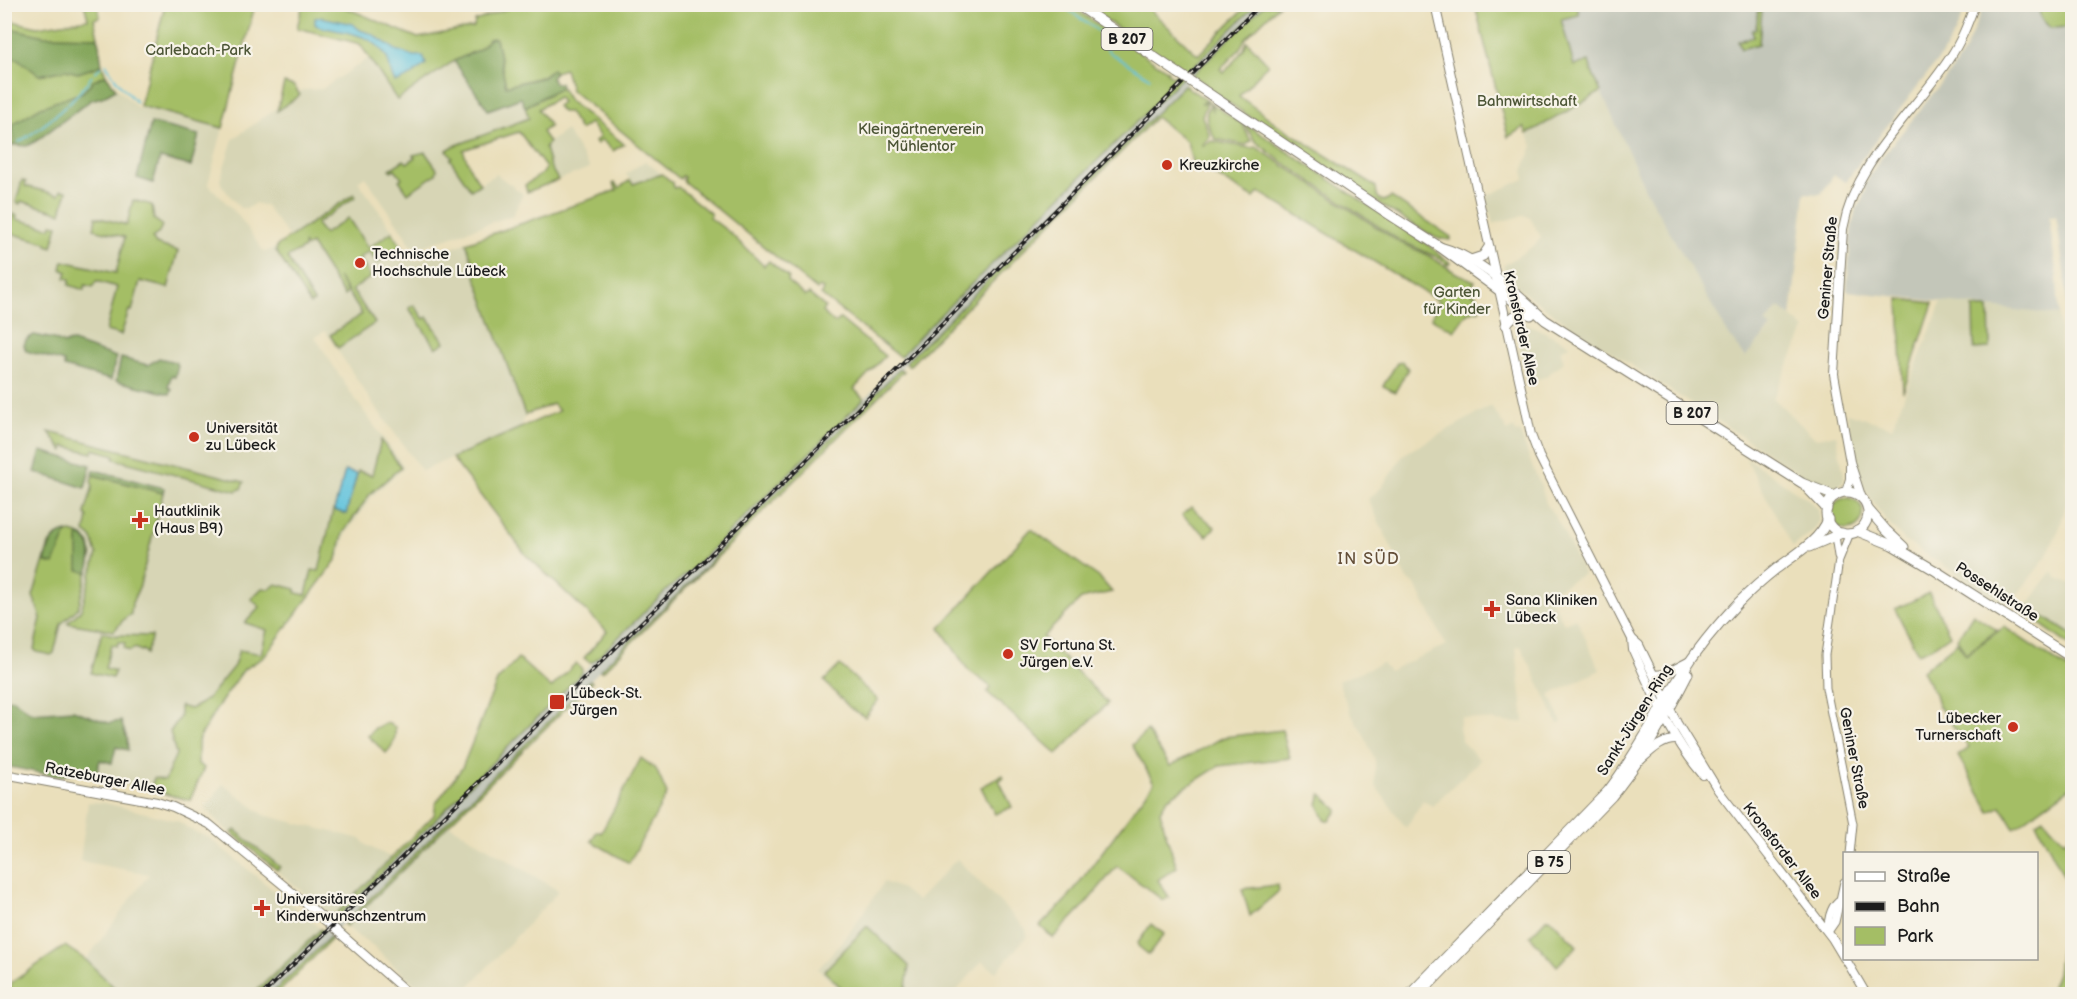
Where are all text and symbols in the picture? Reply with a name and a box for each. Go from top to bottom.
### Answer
road number: B 207 [1102,28,1152,50]
park label: Carlebach-Park [145,41,251,60]
park label: Bahnwirtschaft [1477,92,1578,111]
park label: Kleingärtnerverein Mühlentor [858,120,984,156]
place label: Kreuzkirche [1179,156,1259,175]
marker: Kreuzkirche [1160,158,1174,172]
street label: Geniner Straße [1814,216,1842,320]
place label: Technische Hochschule Lübeck [372,245,506,281]
marker: Technische Hochschule Lübeck [353,256,367,270]
street label: Kronsforder Allee [1499,269,1543,387]
park label: Garten für Kinder [1424,283,1491,319]
road number: B 207 [1666,402,1718,424]
place label: Universität zu Lübeck [206,419,278,455]
marker: Universität zu Lübeck [187,430,201,444]
place label: Hautklinik (Haus B9) [154,502,223,538]
marker: Hautklinik (Haus B9) [131,511,149,529]
district label: IN SÜD [1338,548,1400,569]
street label: Possehlstraße [1952,558,2042,626]
place label: Sana Kliniken Lübeck [1506,591,1598,627]
marker: Sana Kliniken Lübeck [1483,600,1501,618]
place label: SV Fortuna St. Jürgen e.V. [1020,636,1115,672]
marker: SV Fortuna St. Jürgen e.V. [1001,647,1015,661]
street label: Sankt-Jürgen-Ring [1593,661,1677,779]
place label: Lübeck-St. Jürgen [570,684,642,720]
marker: Lübeck-St. Jürgen [548,693,566,711]
street label: Geniner Straße [1835,706,1873,811]
place label: Lübecker Turnerschaft [1915,709,2002,745]
marker: Lübecker Turnerschaft [2006,720,2020,734]
street label: Ratzeburger Allee [43,758,167,800]
street label: Kronsforder Allee [1738,799,1826,903]
road number: B 75 [1528,851,1570,873]
legend [1843,852,2038,960]
text: Straße [1897,866,1951,887]
place label: Universitäres Kinderwunschzentrum [276,890,426,926]
text: Bahn [1897,896,1940,917]
marker: Universitäres Kinderwunschzentrum [253,899,271,917]
text: Park [1897,926,1933,947]

